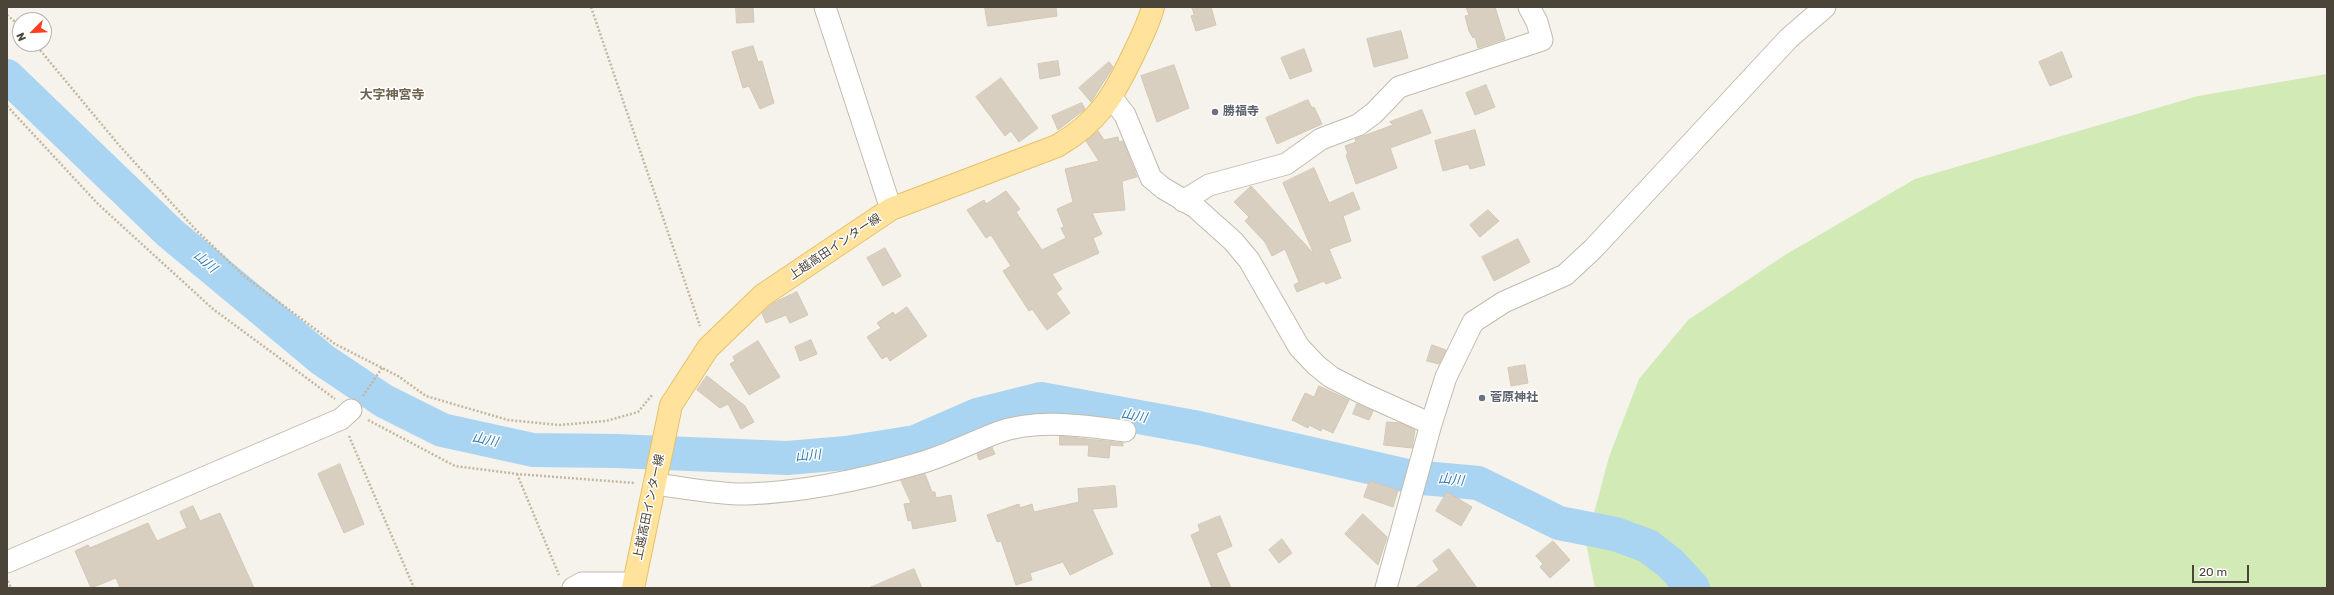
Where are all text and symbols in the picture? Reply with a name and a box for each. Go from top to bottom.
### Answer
north arrow [12,12,52,52]
text: N [14,30,29,43]
district label: 大字神宮寺 [360,87,424,103]
place label: 勝福寺 [1223,105,1259,119]
marker: 勝福寺 [1210,107,1220,117]
street label: 上越高田インター線 [786,211,884,283]
water label: 山川 [190,248,220,276]
place label: 菅原神社 [1490,391,1538,405]
marker: 菅原神社 [1477,393,1487,403]
water label: 山川 [1120,406,1148,426]
water label: 山川 [471,430,499,450]
water label: 山川 [794,447,822,465]
street label: 上越高田インター線 [631,453,667,561]
water label: 山川 [1437,471,1465,489]
scale bar [2194,557,2251,583]
text: 20 m [2199,565,2227,579]

